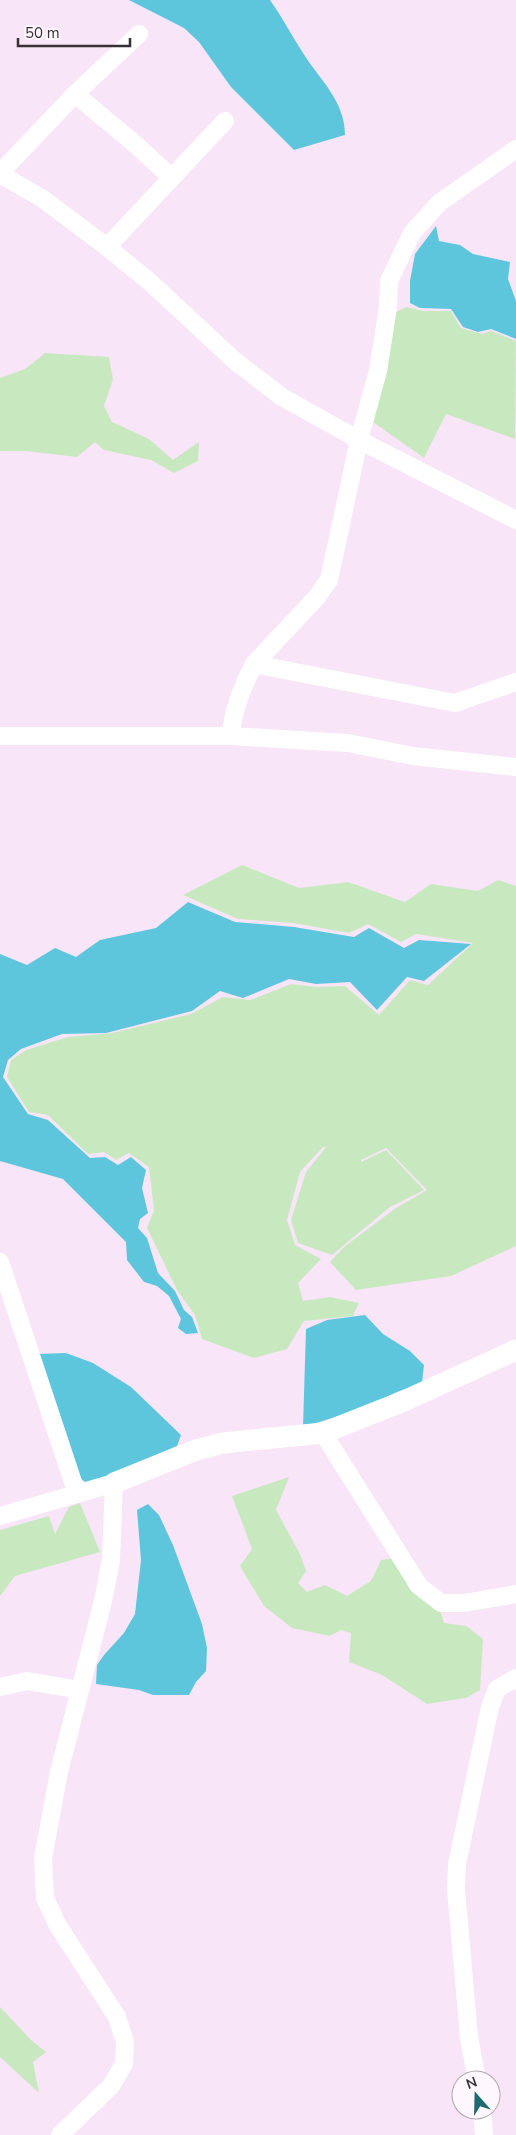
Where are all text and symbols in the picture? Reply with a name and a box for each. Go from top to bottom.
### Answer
scale bar [18,15,130,47]
text: 50 m [25,23,60,43]
north arrow [451,2070,501,2120]
text: N [464,2073,480,2094]

